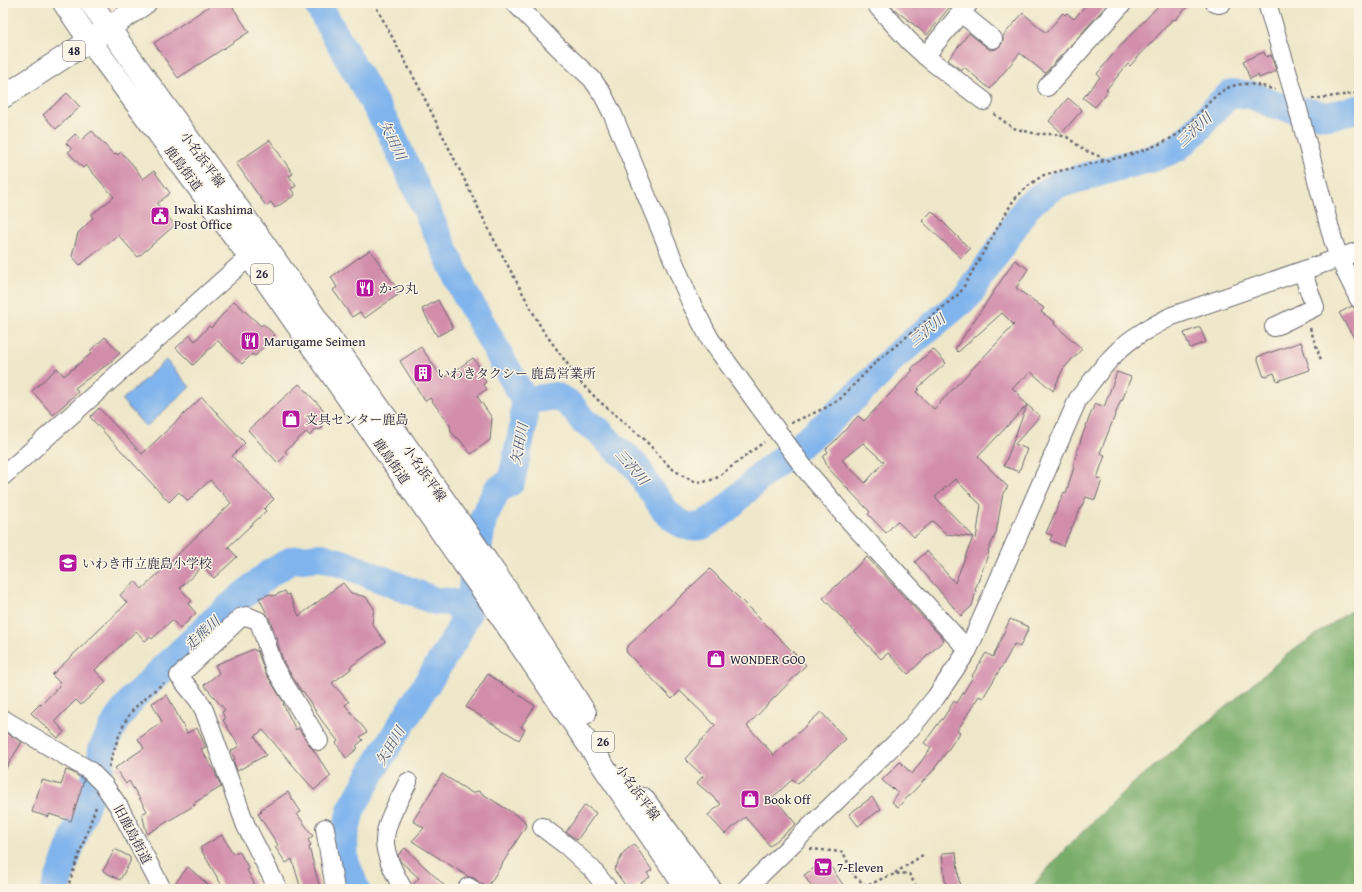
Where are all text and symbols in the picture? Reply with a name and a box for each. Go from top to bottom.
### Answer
road number: 48 [63,41,85,61]
water label: 三沢川 [1172,107,1218,152]
water label: 矢田川 [375,117,412,165]
street label: 小名浜平線 [176,127,229,191]
street label: 鹿島街道 [160,142,207,195]
place label: Iwaki Kashima Post Office [174,200,254,234]
public building icon: Iwaki Kashima Post Office [149,205,171,227]
road number: 26 [251,264,273,284]
restaurant icon: かつ丸 [354,277,376,299]
place label: かつ丸 [379,279,418,298]
water label: 三沢川 [904,308,951,351]
restaurant icon: Marugame Seimen [239,330,261,352]
place label: Marugame Seimen [264,332,366,351]
building icon: いわきタクシー 鹿島営業所 [412,362,434,384]
place label: いわきタクシー 鹿島営業所 [437,364,596,383]
shop icon: 文具センター鹿島 [280,408,302,430]
place label: 文具センター鹿島 [305,410,408,429]
water label: 矢田川 [505,420,533,467]
street label: 鹿島街道 [369,435,414,488]
street label: 小名浜平線 [398,441,451,505]
water label: 三沢川 [611,445,655,491]
school or university icon: いわき市立鹿島小学校 [57,552,79,574]
place label: いわき市立鹿島小学校 [82,554,212,573]
water label: 走熊川 [180,610,226,655]
shop icon: WONDER GOO [705,648,727,670]
place label: WONDER GOO [730,650,806,669]
water label: 矢田川 [371,721,410,769]
road number: 26 [592,732,614,752]
street label: 小名浜平線 [611,760,664,824]
shop icon: Book Off [739,788,761,810]
place label: Book Off [764,790,812,809]
street label: 旧鹿島街道 [109,801,156,867]
supermarket icon: 7-Eleven [812,856,834,878]
place label: 7-Eleven [837,858,884,877]

